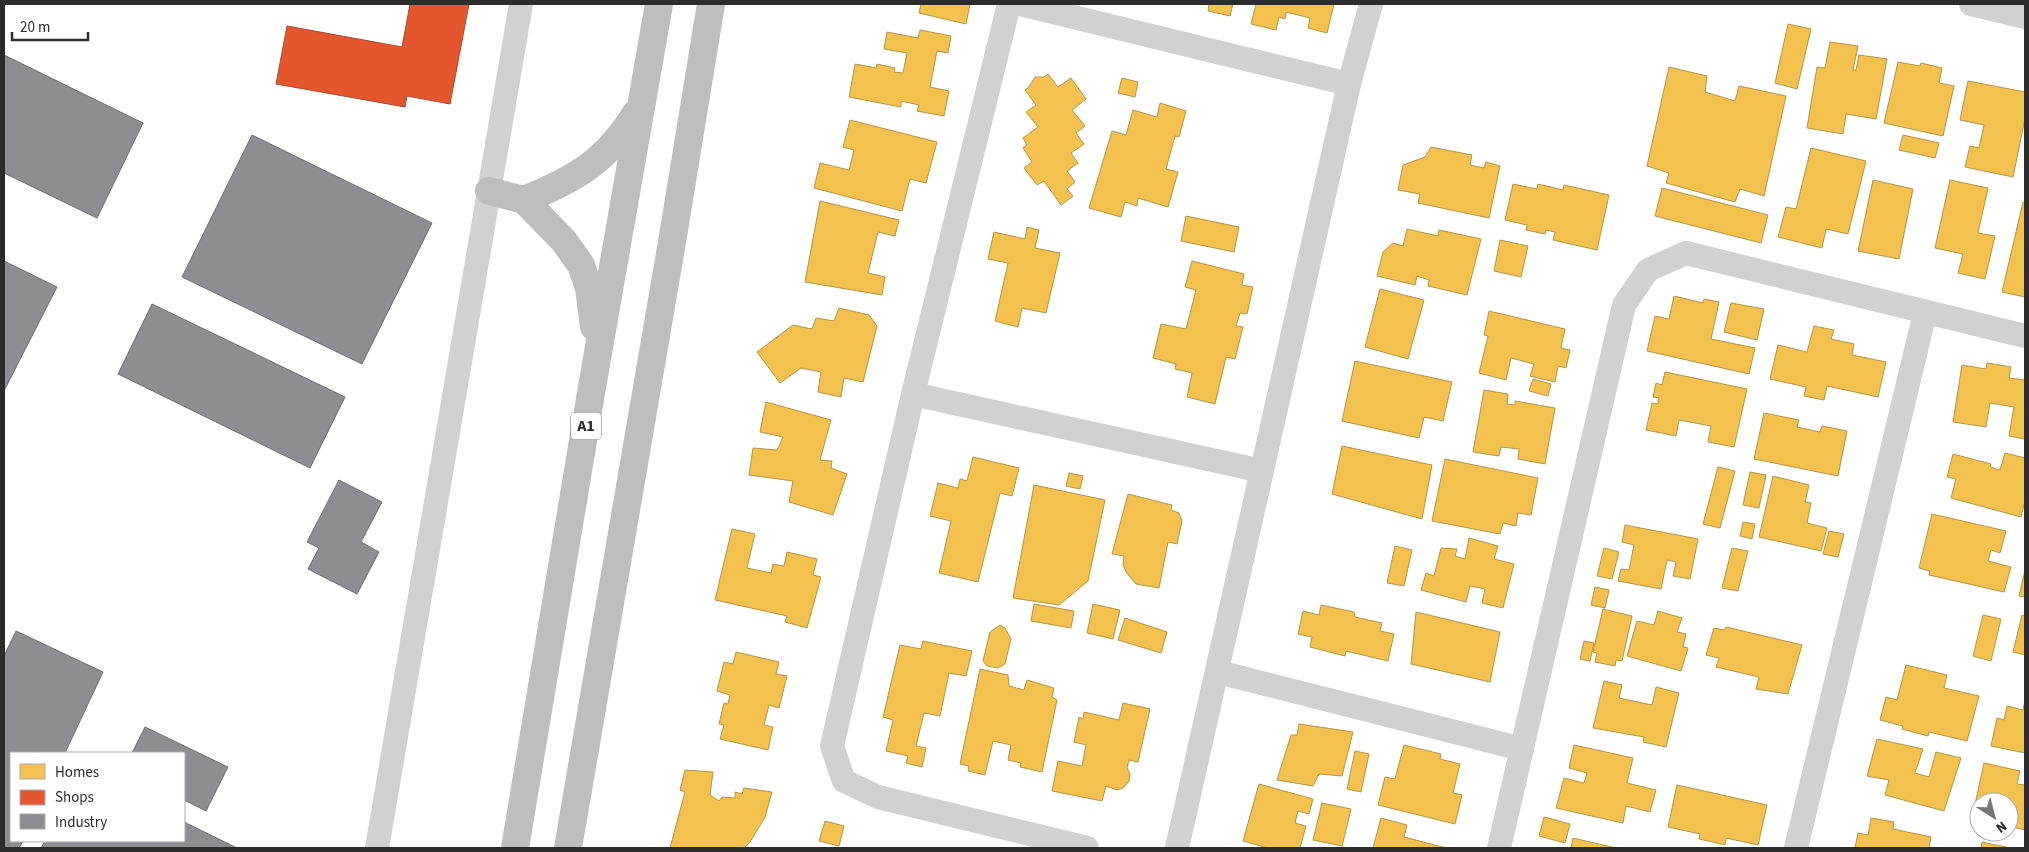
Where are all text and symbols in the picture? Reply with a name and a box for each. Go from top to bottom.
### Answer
scale bar [12,10,89,42]
text: 20 m [20,17,50,38]
road number: A1 [571,412,601,440]
legend [10,752,185,842]
text: Homes [55,762,99,783]
text: Shops [55,787,94,808]
north arrow [1969,792,2019,842]
text: Industry [55,812,107,833]
text: N [1991,816,2011,838]

